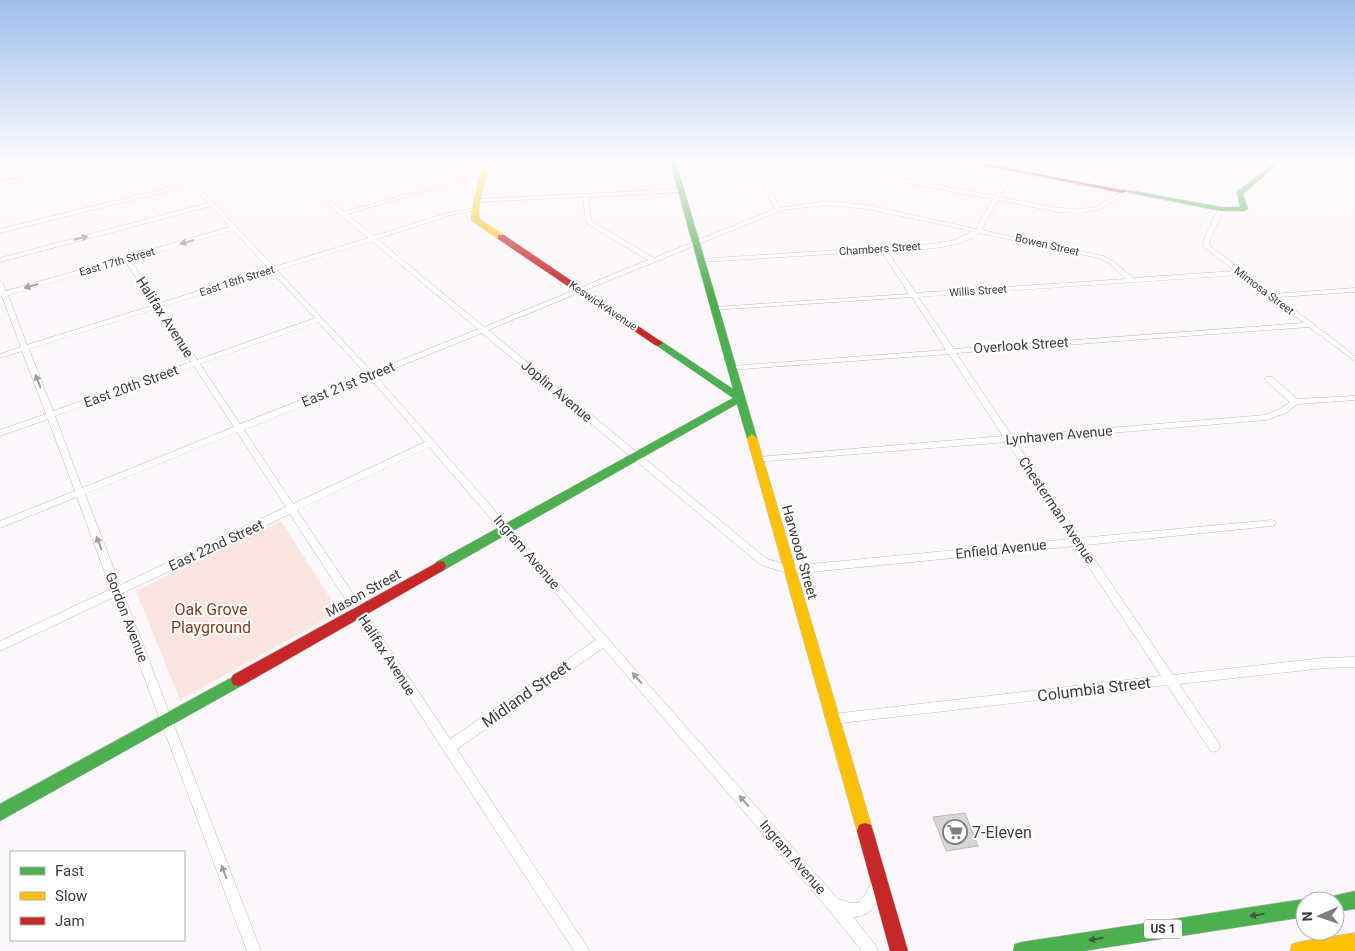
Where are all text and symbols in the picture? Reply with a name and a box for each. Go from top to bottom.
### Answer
street label: Bowen Street [1014,231,1081,259]
one-way arrow [73,234,88,242]
one-way arrow [180,238,195,246]
street label: Chambers Street [839,240,922,258]
street label: East 17th Street [78,245,157,279]
street label: East 18th Street [198,263,276,299]
street label: Mimosa Street [1231,264,1297,318]
street label: Halifax Avenue [133,274,197,360]
street label: Keswick Avenue [567,278,640,334]
one-way arrow [23,282,38,290]
street label: Willis Street [949,282,1008,300]
street label: Overlook Street [973,334,1070,356]
street label: Joplin Avenue [518,357,596,425]
street label: East 21st Street [299,358,397,410]
street label: East 20th Street [82,361,181,410]
one-way arrow [34,374,41,389]
street label: Lynhaven Avenue [1005,422,1113,448]
street label: Chesterman Avenue [1015,454,1099,566]
street label: Harwood Street [779,503,821,601]
street label: Ingram Avenue [490,512,564,592]
street label: East 22nd Street [166,516,266,574]
one-way arrow [95,536,103,550]
street label: Enfield Avenue [955,536,1047,562]
street label: Mason Street [323,566,404,620]
street label: Gordon Avenue [103,570,151,664]
park label: Oak Grove Playground [171,600,251,637]
street label: Halifax Avenue [355,612,419,698]
street label: Midland Street [478,657,574,731]
one-way arrow [631,673,643,685]
street label: Columbia Street [1036,673,1152,705]
one-way arrow [738,794,749,807]
street label: Ingram Avenue [756,817,830,897]
supermarket icon: 7-Eleven [942,819,968,845]
place label: 7-Eleven [972,823,1032,842]
legend [10,851,185,941]
text: Fast [55,862,84,880]
one-way arrow [220,864,227,879]
text: Slow [55,887,87,905]
north arrow [1295,891,1345,941]
one-way arrow [1248,911,1264,919]
text: N [1299,911,1315,922]
text: Jam [55,912,85,930]
road number: US 1 [1144,920,1182,939]
one-way arrow [1088,936,1104,944]

